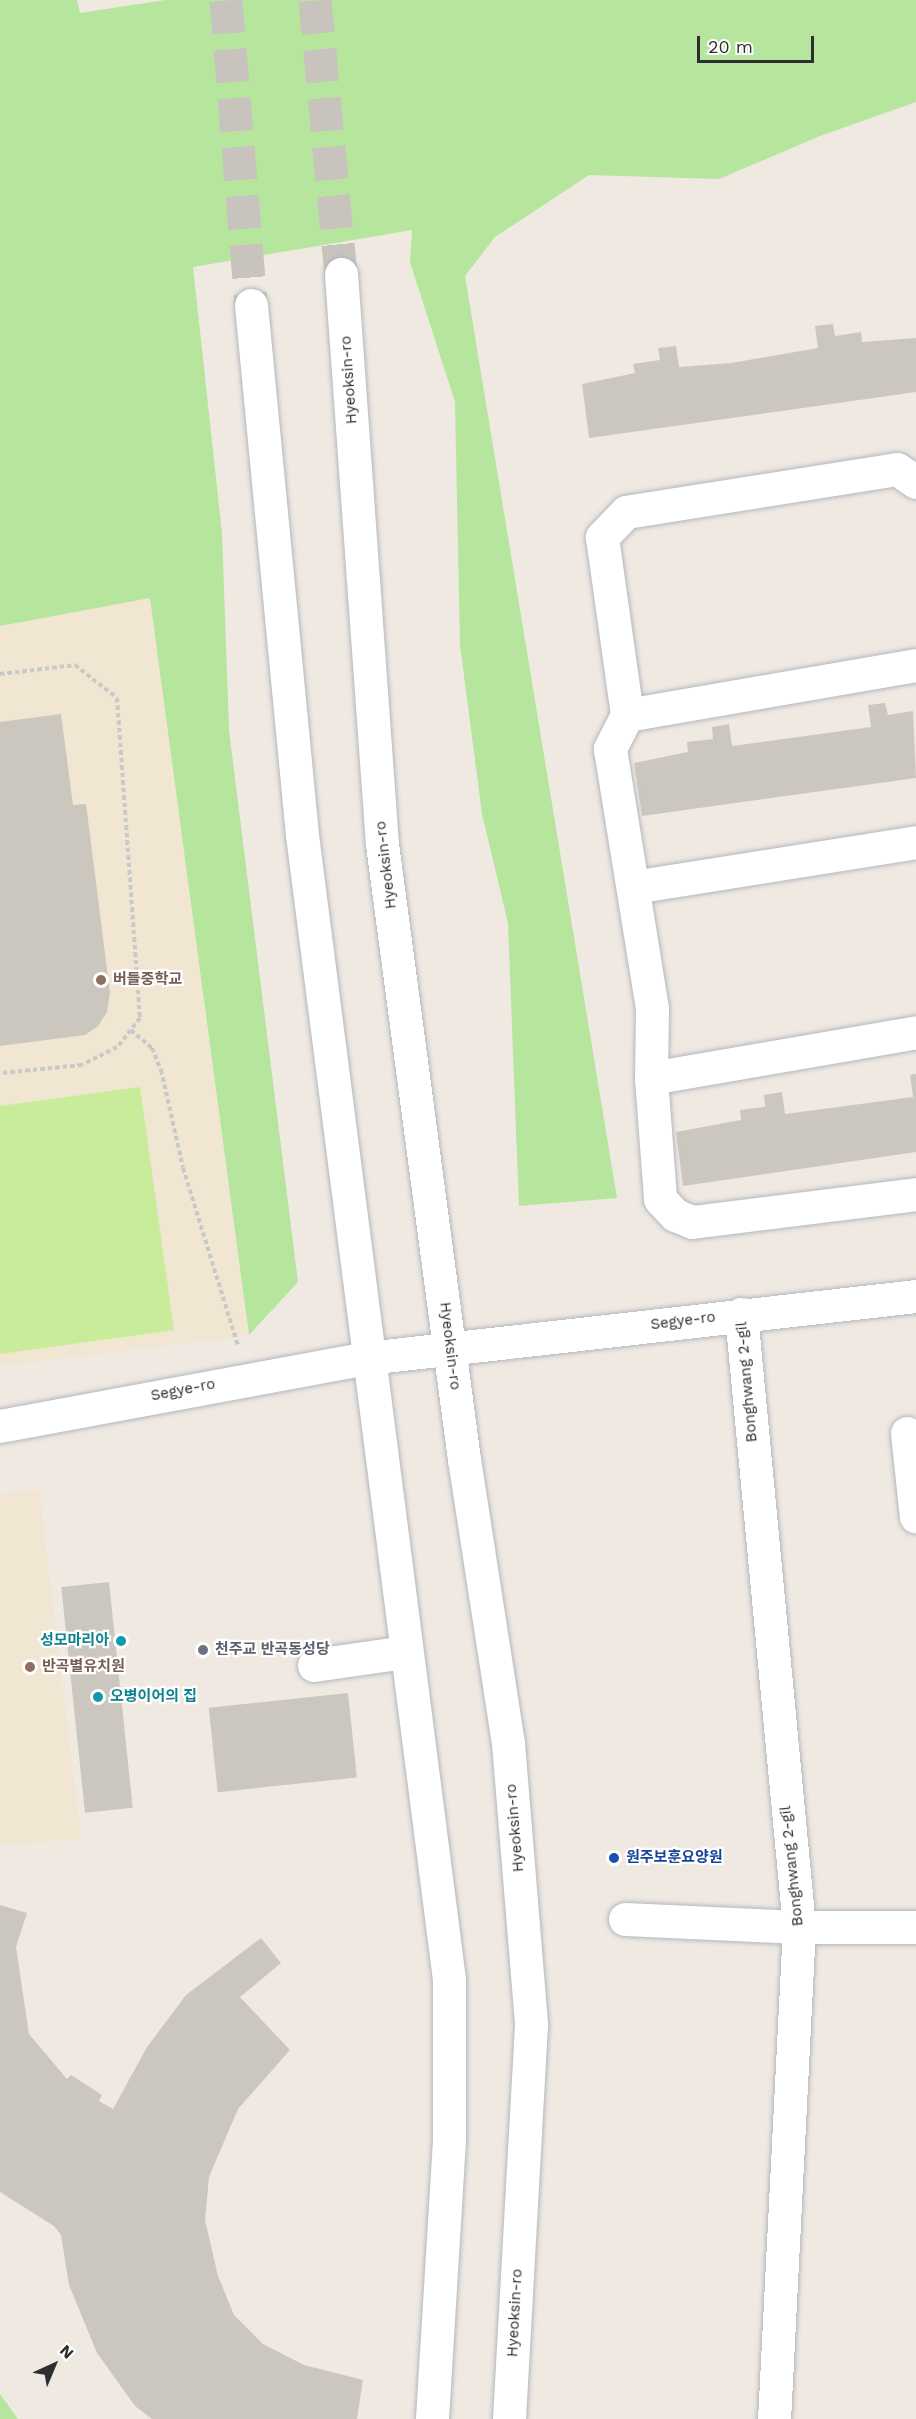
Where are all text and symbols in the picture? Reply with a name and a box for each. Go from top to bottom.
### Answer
scale bar [700,24,817,62]
text: 20 m [708,36,753,57]
street label: Hyeoksin-ro [337,335,361,425]
street label: Hyeoksin-ro [372,820,400,910]
place label: 버들중학교 [113,971,182,989]
marker: 버들중학교 [94,973,108,987]
street label: Hyeoksin-ro [436,1301,464,1391]
street label: Segye-ro [650,1308,716,1334]
street label: Bonghwang 2-gil [733,1321,761,1443]
street label: Segye-ro [149,1375,217,1405]
place label: 성모마리아 [40,1632,109,1650]
marker: 성모마리아 [114,1634,128,1648]
place label: 천주교 반곡동성당 [215,1641,330,1659]
marker: 천주교 반곡동성당 [196,1643,210,1657]
place label: 반곡별유치원 [42,1658,125,1676]
marker: 반곡별유치원 [23,1660,37,1674]
place label: 오병이어의 집 [110,1688,197,1706]
marker: 오병이어의 집 [91,1690,105,1704]
street label: Hyeoksin-ro [502,1783,528,1873]
street label: Bonghwang 2-gil [777,1805,807,1927]
place label: 원주보훈요양원 [626,1849,723,1867]
marker: 원주보훈요양원 [607,1851,621,1865]
street label: Hyeoksin-ro [504,2268,526,2358]
north arrow [24,2335,84,2395]
text: N [56,2341,78,2363]

